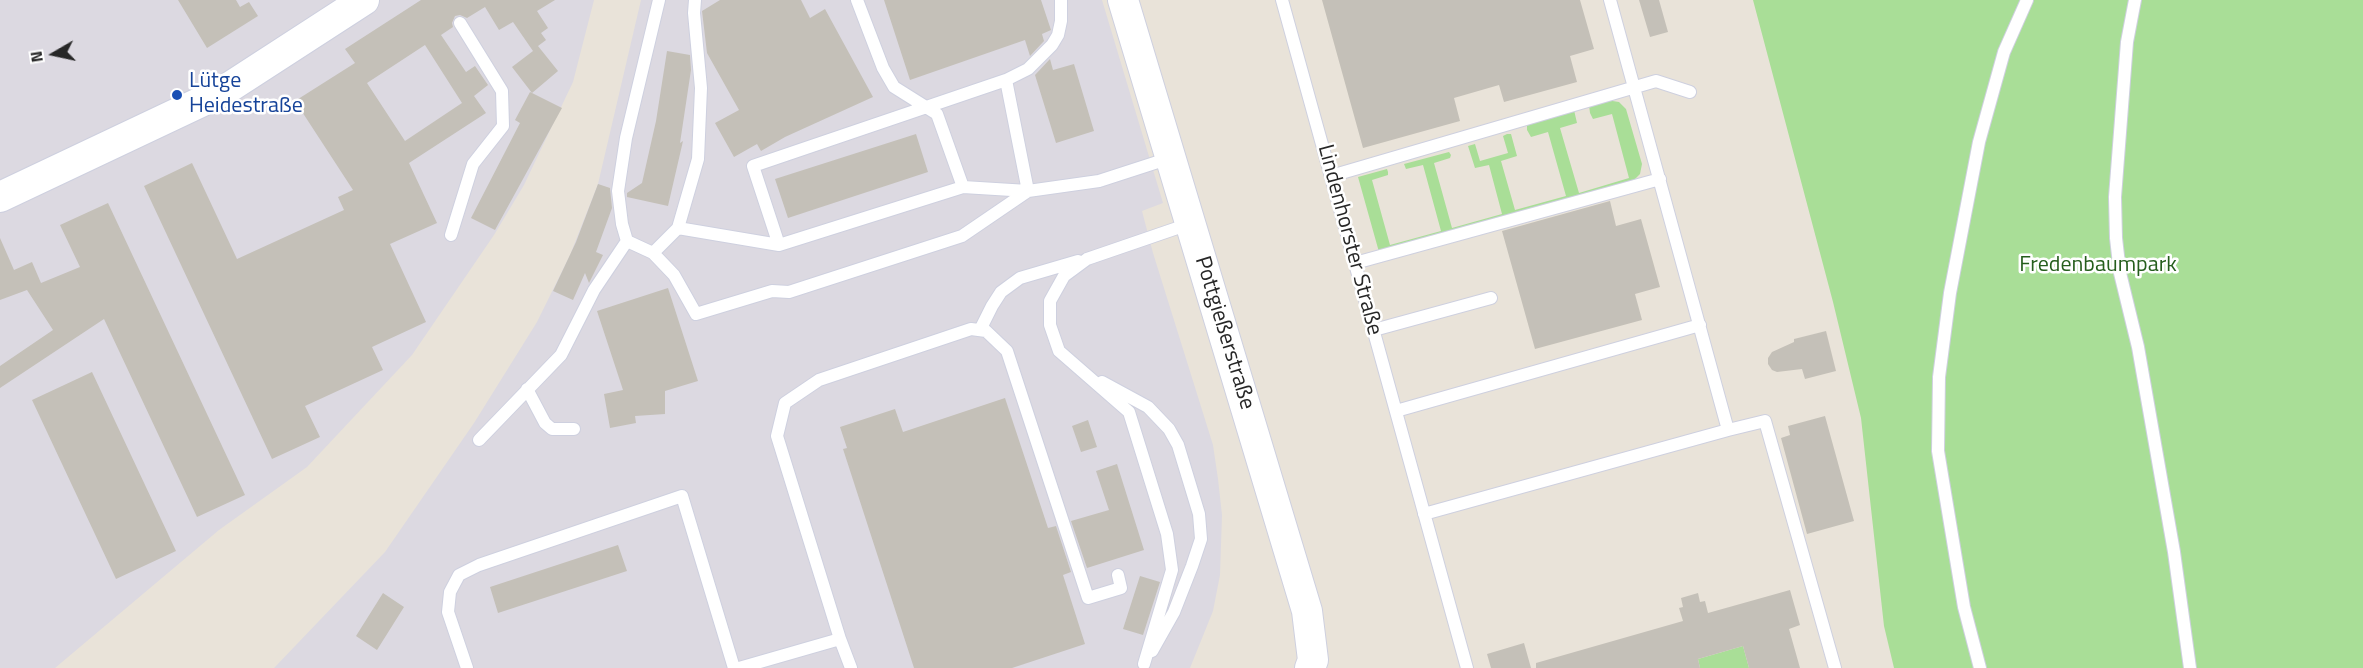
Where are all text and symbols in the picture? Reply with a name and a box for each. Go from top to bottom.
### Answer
north arrow [24,24,84,84]
text: N [24,49,49,64]
place label: Lütge Heidestraße [189,69,303,120]
marker: Lütge Heidestraße [170,88,184,102]
street label: Lindenhorster Straße [1311,142,1387,338]
street label: Pottgießerstraße [1188,253,1260,413]
park label: Fredenbaumpark [2019,253,2177,279]

